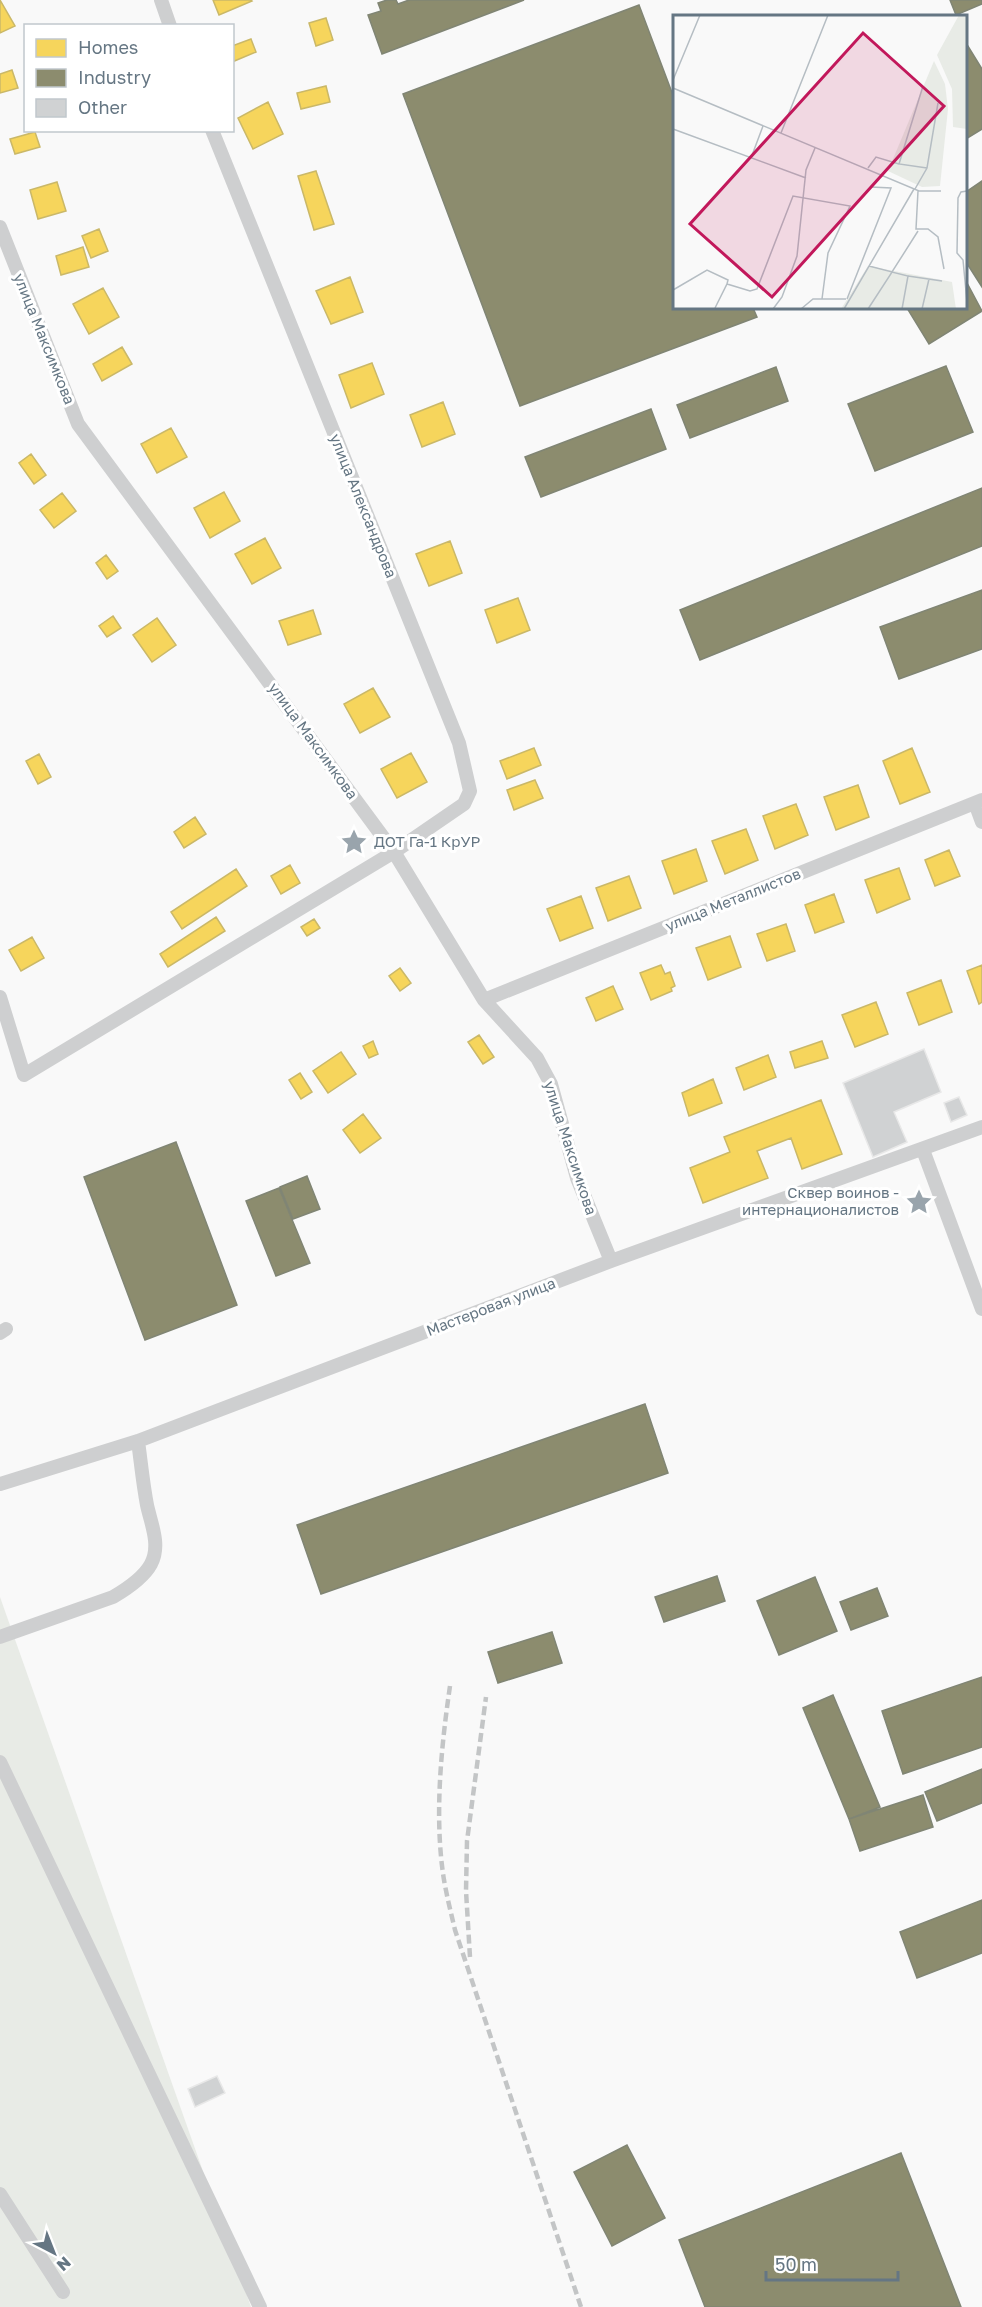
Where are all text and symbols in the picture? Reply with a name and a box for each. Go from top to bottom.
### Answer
inset map [673,15,967,309]
legend [24,24,234,132]
text: Homes [78,36,138,58]
text: Industry [78,66,151,88]
text: Other [78,96,127,118]
street label: улица Максимкова [10,270,79,407]
street label: улица Александрова [327,431,401,580]
street label: улица Максимкова [265,679,362,802]
place icon: ДОТ Га-1 КрУР [339,827,369,857]
place label: ДОТ Га-1 КрУР [374,832,481,850]
street label: улица Металлистов [662,864,803,934]
street label: улица Максимкова [541,1078,601,1217]
place label: Сквер воинов - интернационалистов [742,1183,899,1218]
place icon: Сквер воинов - интернационалистов [904,1187,934,1217]
street label: Мастеровая улица [424,1273,558,1339]
north arrow [24,2223,84,2283]
scale bar [766,2244,898,2282]
text: N [53,2253,75,2276]
text: 50 m [775,2253,817,2275]

